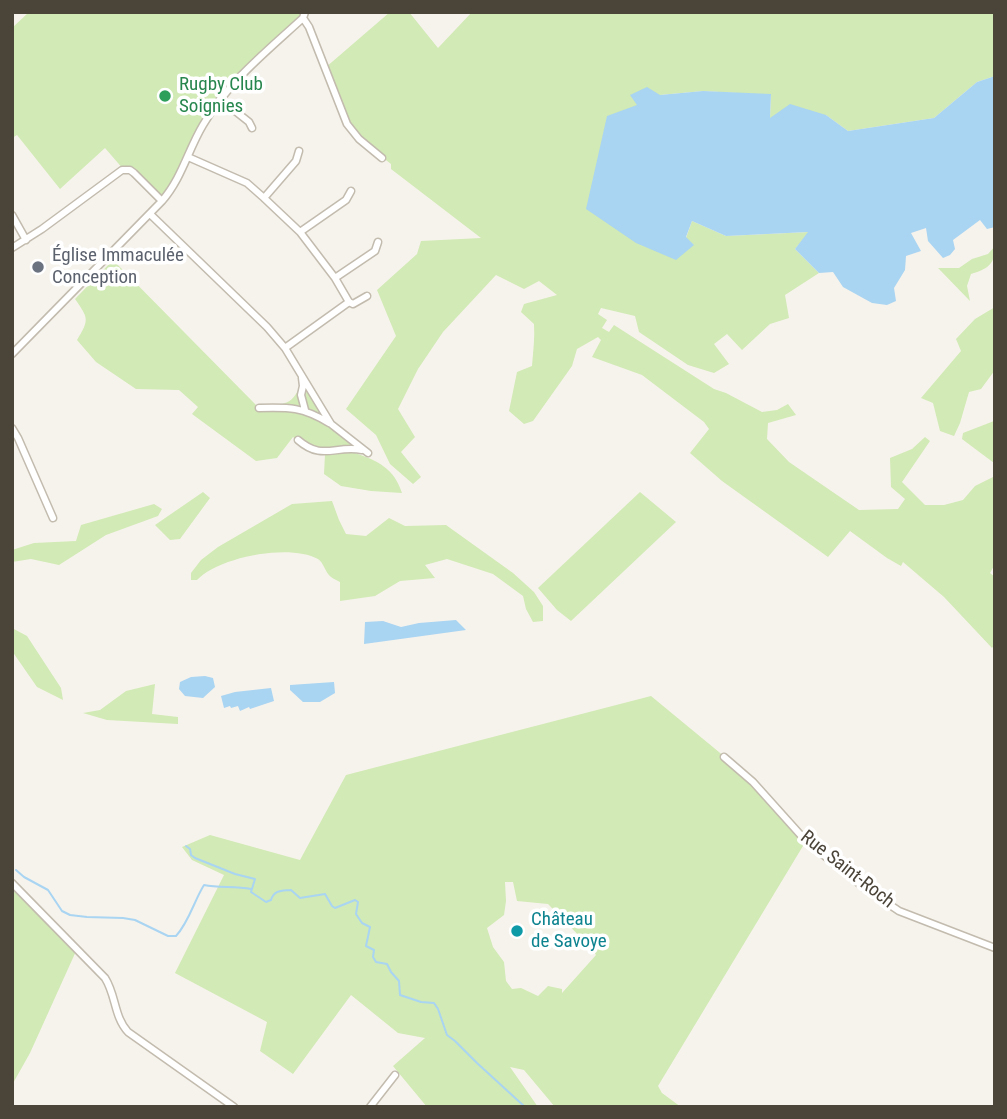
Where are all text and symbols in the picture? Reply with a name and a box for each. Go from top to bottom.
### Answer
place label: Rugby Club Soignies [179,74,263,118]
marker: Rugby Club Soignies [157,88,173,104]
place label: Église Immaculée Conception [52,245,184,289]
marker: Église Immaculée Conception [30,259,46,275]
street label: Rue Saint-Roch [795,826,899,914]
place label: Château de Savoye [531,909,607,953]
marker: Château de Savoye [509,923,525,939]

